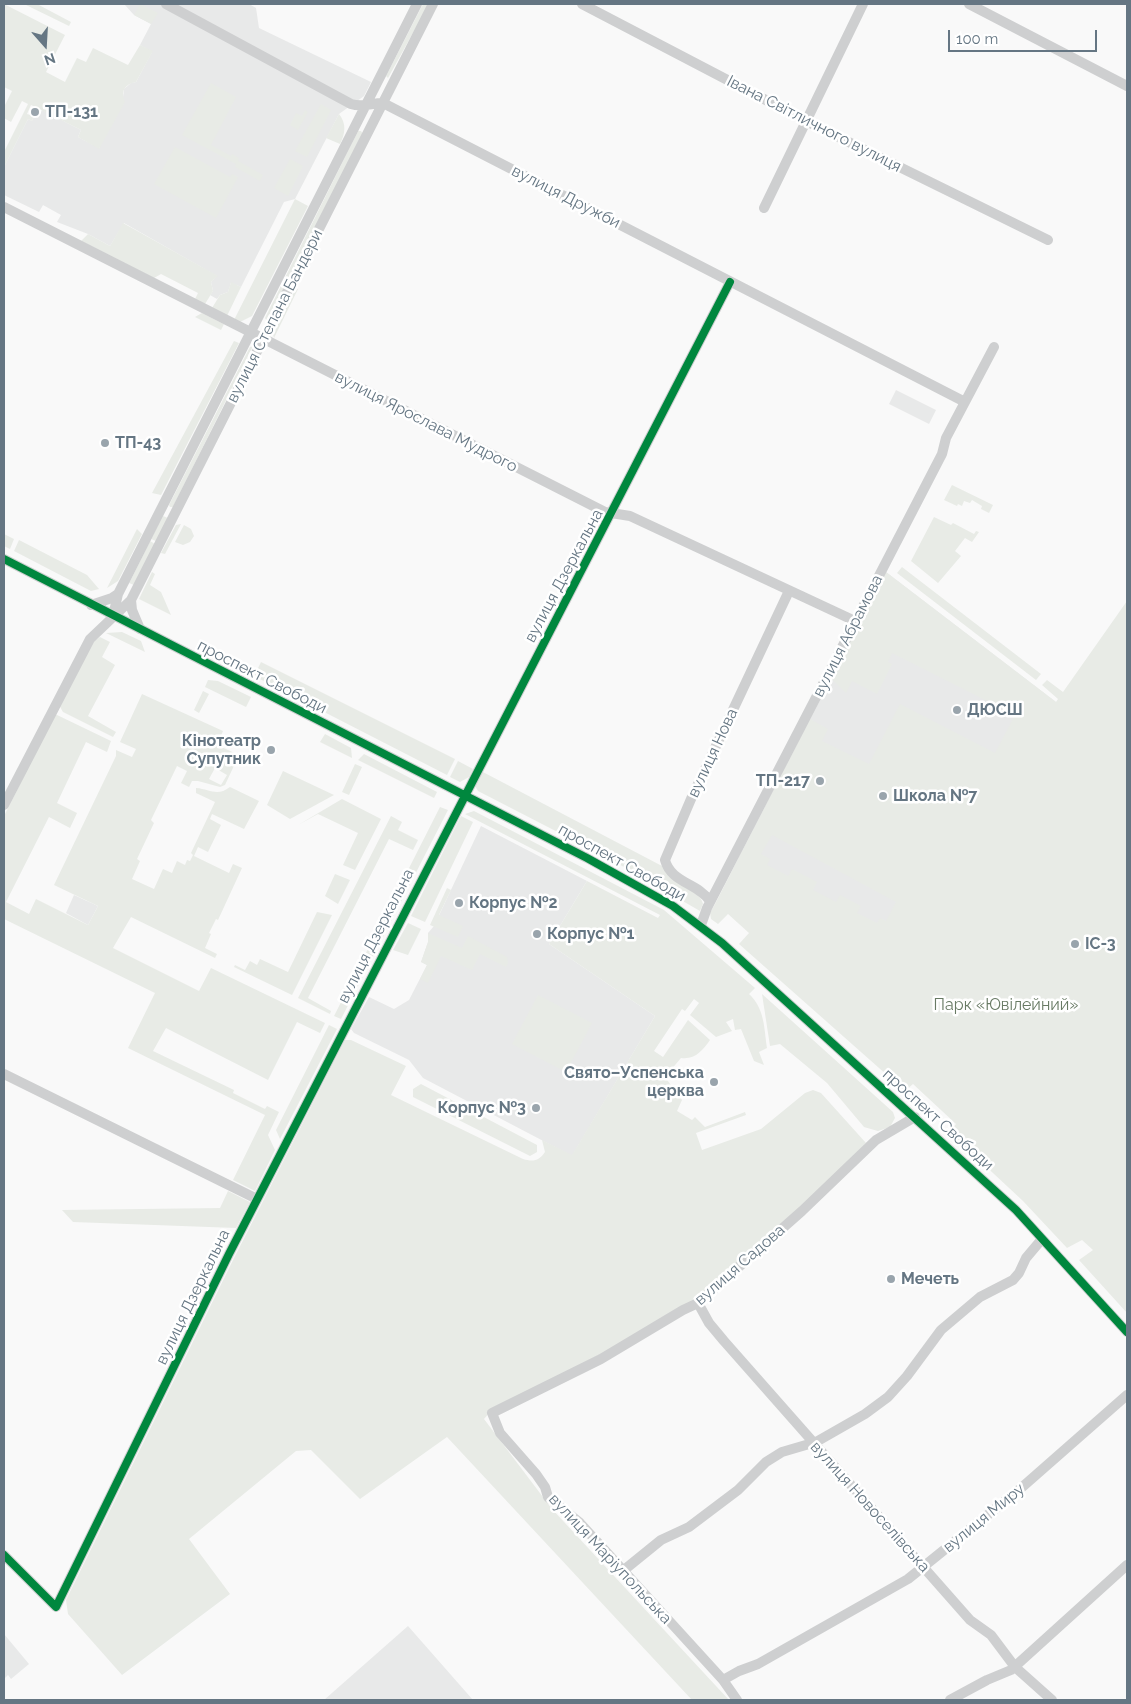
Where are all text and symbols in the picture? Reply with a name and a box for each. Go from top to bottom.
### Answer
north arrow [20,20,70,70]
scale bar [951,20,1100,52]
text: 100 m [956,30,998,48]
text: N [42,50,58,68]
street label: Івана Світличного вулиця [724,72,904,176]
place label: ТП-131 [45,102,98,122]
marker: ТП-131 [29,106,41,118]
street label: вулиця Дружби [508,161,624,233]
street label: вулиця Степана Бандери [223,226,327,406]
street label: вулиця Ярослава Мудрого [331,368,521,476]
place label: ТП-43 [115,433,161,453]
marker: ТП-43 [99,437,111,449]
street label: вулиця Дзеркальна [521,506,607,646]
street label: вулиця Абрамова [809,572,887,700]
street label: проспект Свободи [194,636,330,718]
place label: ДЮСШ [967,700,1023,720]
marker: ДЮСШ [951,704,963,716]
street label: вулиця Нова [684,705,742,801]
place label: Кінотеатр Супутник [182,731,261,769]
marker: Кінотеатр Супутник [265,744,277,756]
place label: ТП-217 [756,771,810,791]
marker: ТП-217 [814,775,826,787]
place label: Школа №7 [893,786,977,806]
marker: Школа №7 [877,790,889,802]
street label: проспект Свободи [555,820,689,906]
street label: вулиця Дзеркальна [334,866,418,1006]
place label: Корпус №2 [469,893,558,913]
marker: Корпус №2 [453,897,465,909]
place label: Корпус №1 [547,924,634,944]
marker: Корпус №1 [531,928,543,940]
place label: ІС-3 [1085,934,1116,954]
marker: ІС-3 [1069,938,1081,950]
park label: Парк «Ювілейний» [934,995,1078,1015]
place label: Свято–Успенська церква [564,1063,704,1101]
street label: проспект Свободи [878,1065,998,1175]
marker: Свято–Успенська церква [708,1076,720,1088]
place label: Корпус №3 [437,1098,526,1118]
marker: Корпус №3 [530,1102,542,1114]
street label: вулиця Садова [691,1221,789,1309]
street label: вулиця Дзеркальна [152,1226,234,1368]
place label: Мечеть [901,1269,959,1289]
marker: Мечеть [885,1273,897,1285]
street label: вулиця Новоселівська [806,1438,934,1576]
street label: вулиця Миру [939,1479,1029,1557]
street label: вулиця Маріупольська [545,1490,675,1628]

